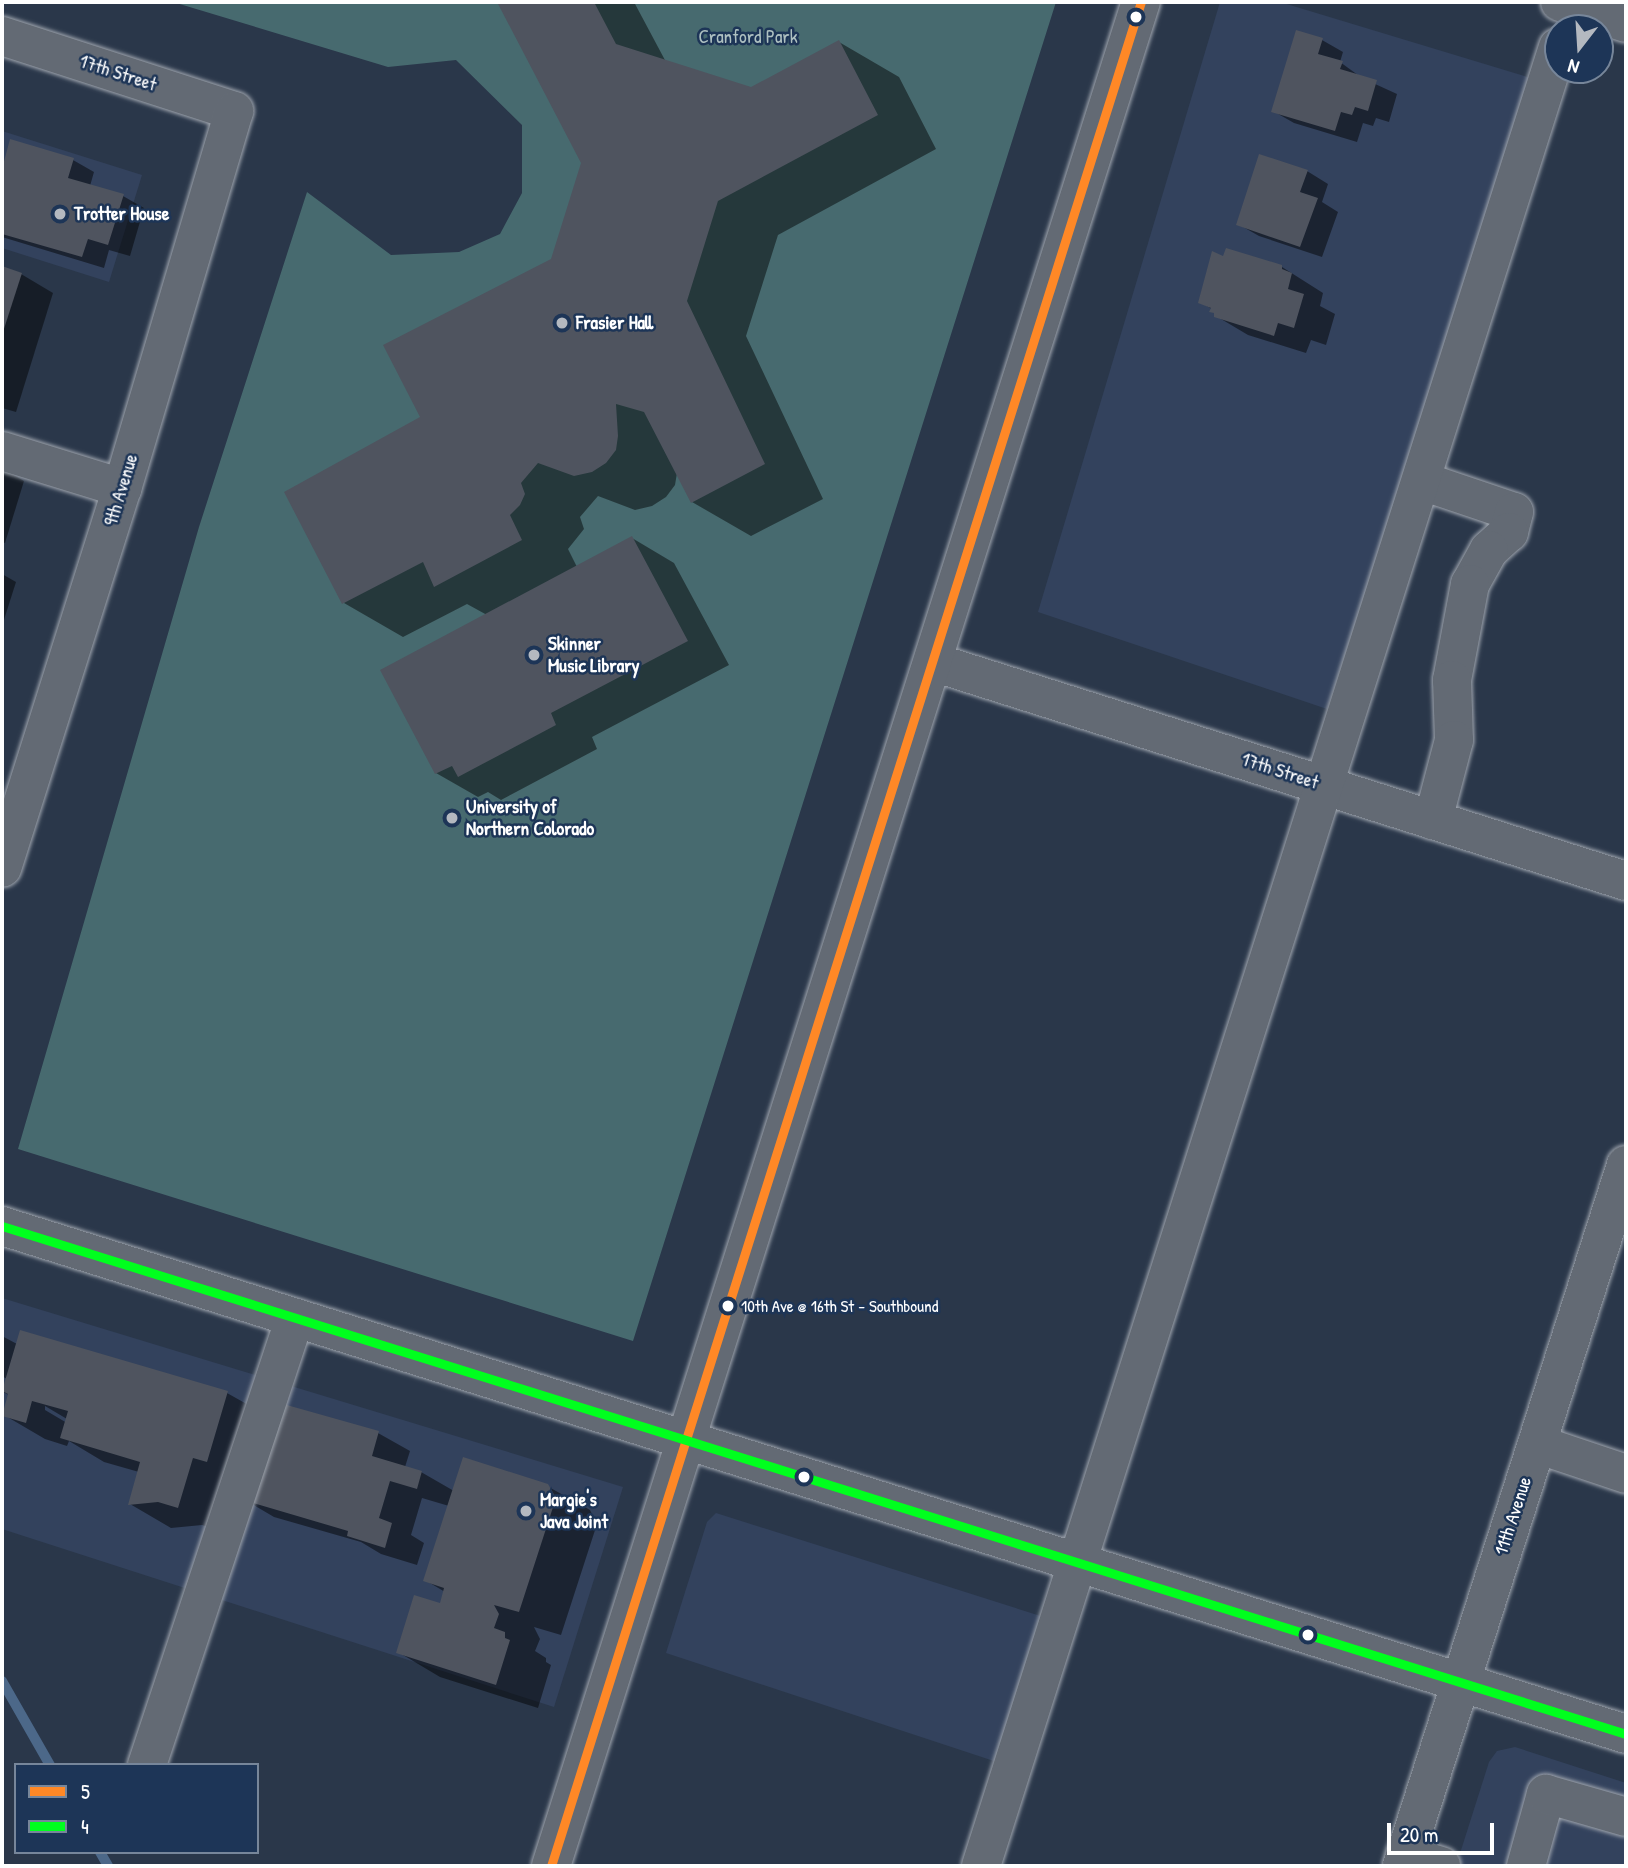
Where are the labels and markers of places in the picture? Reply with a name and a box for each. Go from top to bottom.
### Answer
unlabelled marker [1129,10,1143,24]
place label: Trotter House [74,203,169,225]
marker: Trotter House [52,206,68,222]
place label: Frasier Hall [576,312,653,334]
marker: Frasier Hall [554,315,570,331]
place label: Skinner Music Library [548,633,639,677]
marker: Skinner Music Library [526,647,542,663]
place label: University of Northern Colorado [466,796,594,840]
marker: University of Northern Colorado [444,810,460,826]
place label: 10th Ave @ 16th St - Southbound [741,1296,938,1316]
marker: 10th Ave @ 16th St - Southbound [721,1299,735,1313]
unlabelled marker [797,1470,811,1484]
place label: Margie's Java Joint [540,1489,608,1533]
marker: Margie's Java Joint [518,1503,534,1519]
unlabelled marker [1301,1628,1315,1642]

